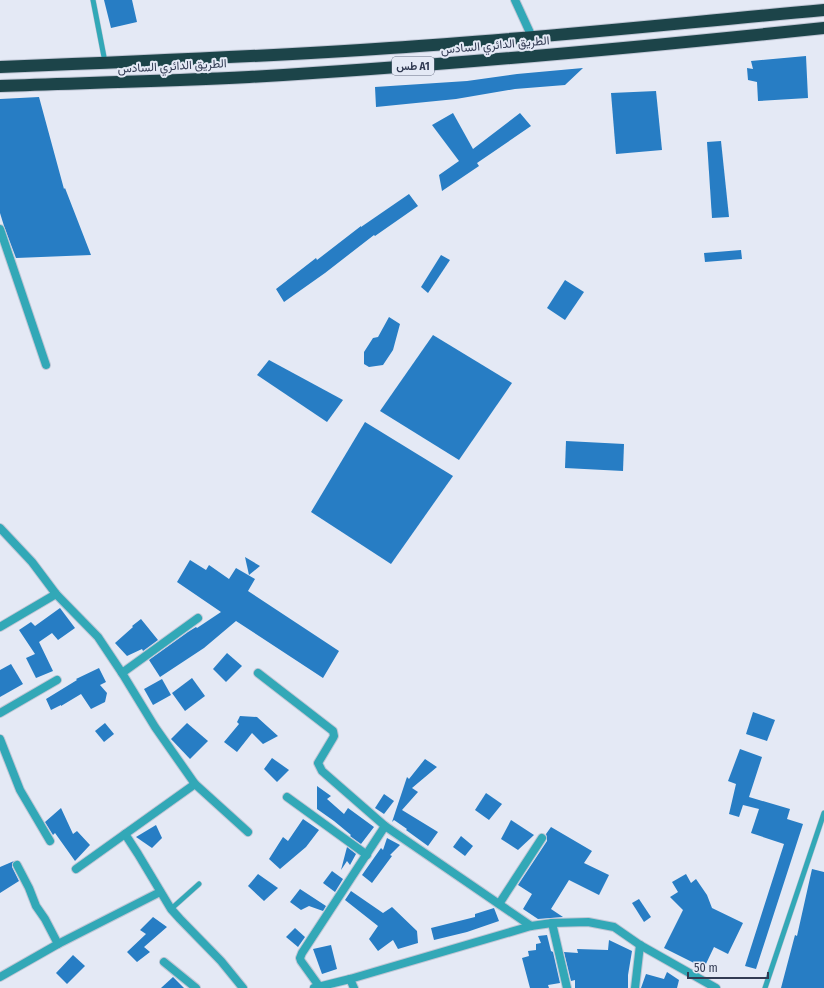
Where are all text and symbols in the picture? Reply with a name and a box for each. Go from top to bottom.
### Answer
street label: الطريق الدائري السادس [440,33,550,60]
street label: الطريق الدائري السادس [117,56,227,79]
road number: طس A1 [392,57,434,75]
scale bar [688,954,768,980]
text: 50 m [694,961,718,975]

